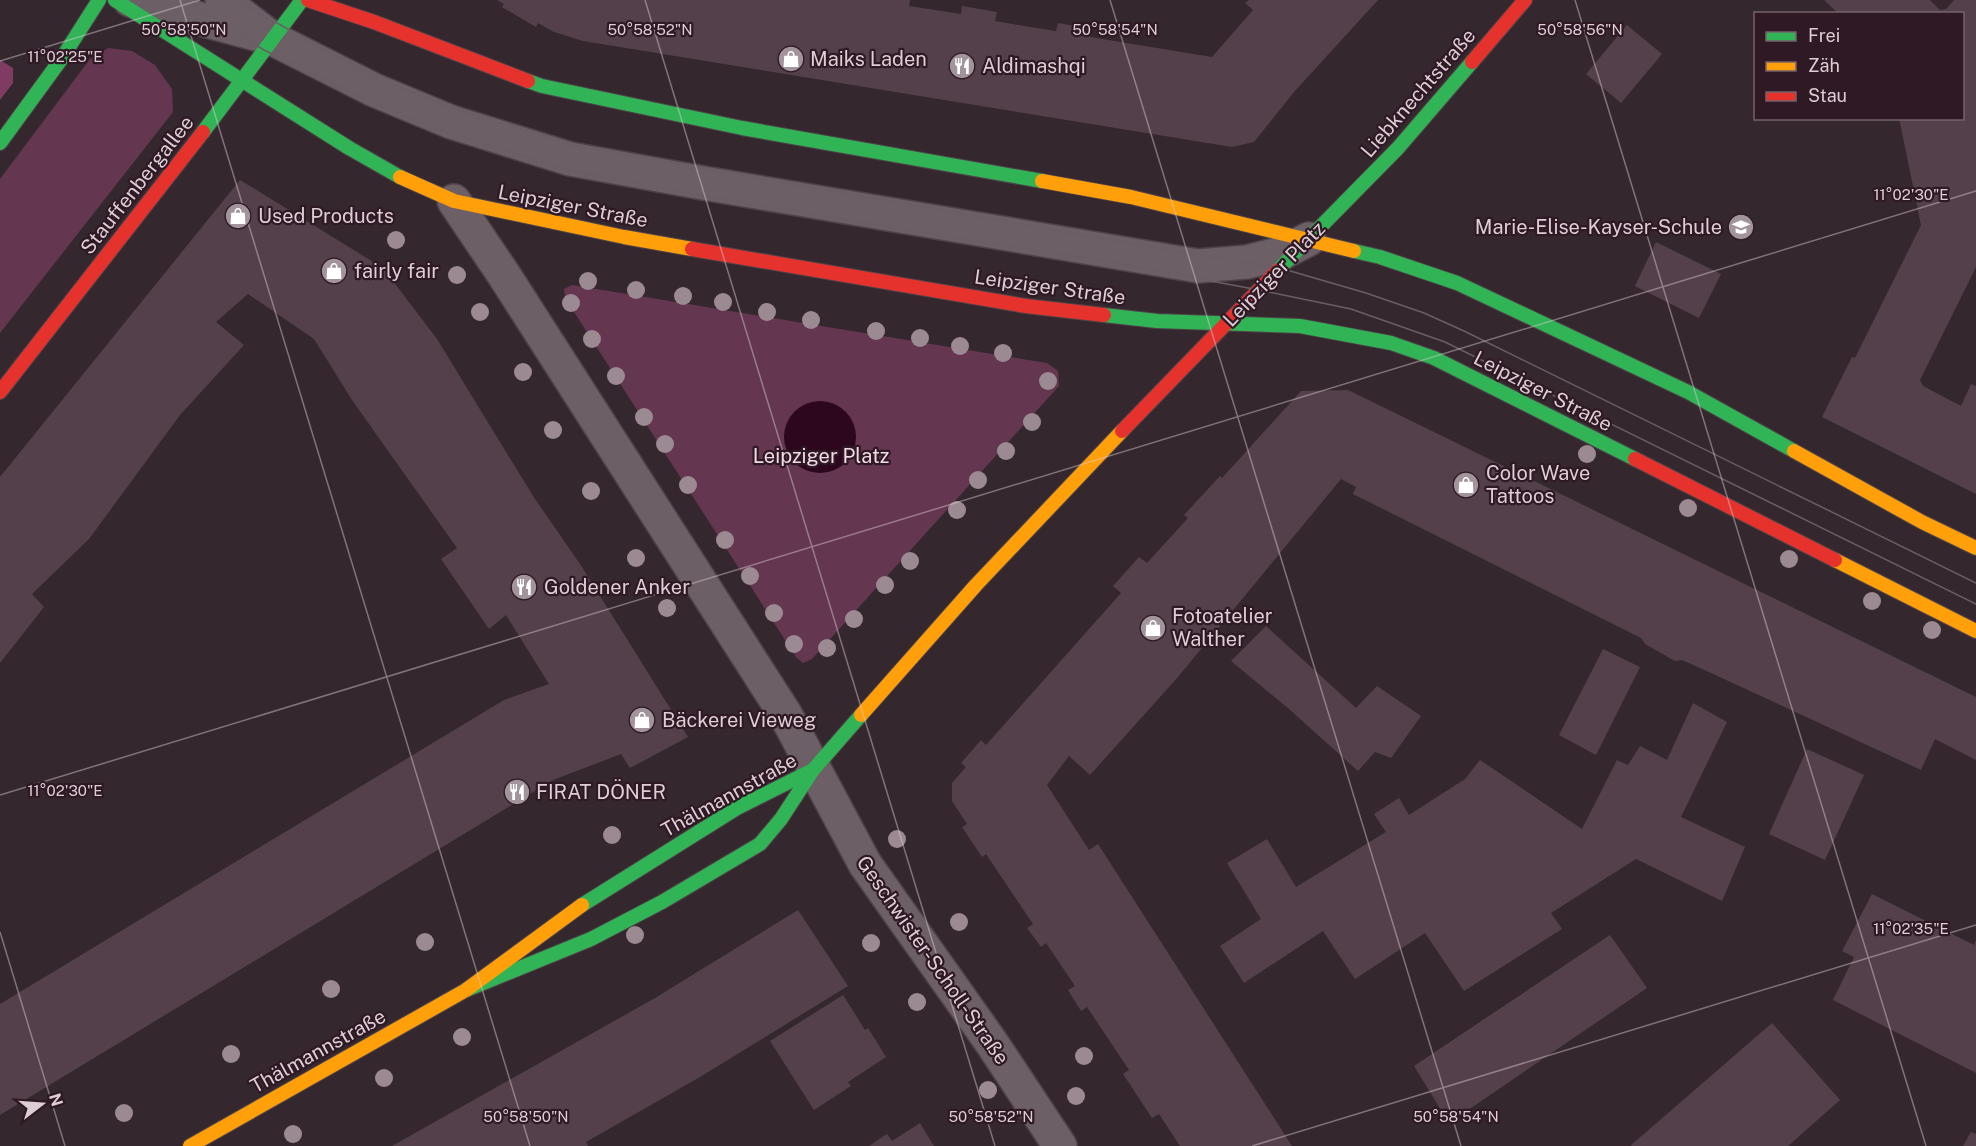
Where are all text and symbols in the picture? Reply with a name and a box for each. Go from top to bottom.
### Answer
legend [1754,12,1964,120]
text: 50°58'50"N [141,21,227,38]
text: 50°58'52"N [607,21,693,38]
text: 50°58'54"N [1072,21,1158,38]
text: 50°58'56"N [1537,21,1623,38]
street label: Liebknechtstraße [1356,24,1480,162]
text: Frei [1808,25,1840,46]
shop icon: Maiks Laden [776,44,806,74]
place label: Maiks Laden [810,47,927,71]
text: 11°02'25"E [27,48,103,65]
restaurant icon: Aldimashqi [947,51,977,81]
place label: Aldimashqi [982,54,1086,78]
text: Zäh [1808,55,1840,76]
text: Stau [1808,85,1847,106]
street label: Stauffenbergallee [75,111,199,259]
street label: Leipziger Straße [496,180,650,232]
text: 11°02'30"E [1873,186,1949,203]
shop icon: Used Products [223,201,253,231]
place label: Used Products [258,204,394,228]
school or university icon: Marie-Elise-Kayser-Schule [1726,212,1756,242]
place label: Marie-Elise-Kayser-Schule [1475,215,1722,239]
street label: Leipziger Platz [1218,217,1330,331]
shop icon: fairly fair [319,256,349,286]
place label: fairly fair [354,259,439,283]
street label: Leipziger Straße [973,265,1127,309]
street label: Leipziger Straße [1470,346,1616,436]
park label: Leipziger Platz [753,444,889,468]
place label: Color Wave Tattoos [1486,461,1590,508]
shop icon: Color Wave Tattoos [1451,470,1481,500]
restaurant icon: Goldener Anker [509,572,539,602]
place label: Goldener Anker [544,575,690,599]
place label: Fotoatelier Walther [1172,604,1273,651]
shop icon: Fotoatelier Walther [1138,613,1168,643]
shop icon: Bäckerei Vieweg [627,705,657,735]
place label: Bäckerei Vieweg [662,708,816,732]
street label: Thälmannstraße [657,748,801,842]
restaurant icon: FIRAT DÖNER [502,777,532,807]
place label: FIRAT DÖNER [536,779,666,804]
text: 11°02'30"E [27,782,103,799]
street label: Geschwister-Scholl-Straße [852,851,1014,1069]
text: 11°02'35"E [1873,920,1949,937]
street label: Thälmannstraße [246,1004,390,1098]
north arrow [12,1074,72,1134]
text: N [45,1091,67,1109]
text: 50°58'50"N [483,1108,569,1125]
text: 50°58'52"N [948,1108,1034,1125]
text: 50°58'54"N [1413,1108,1499,1125]

